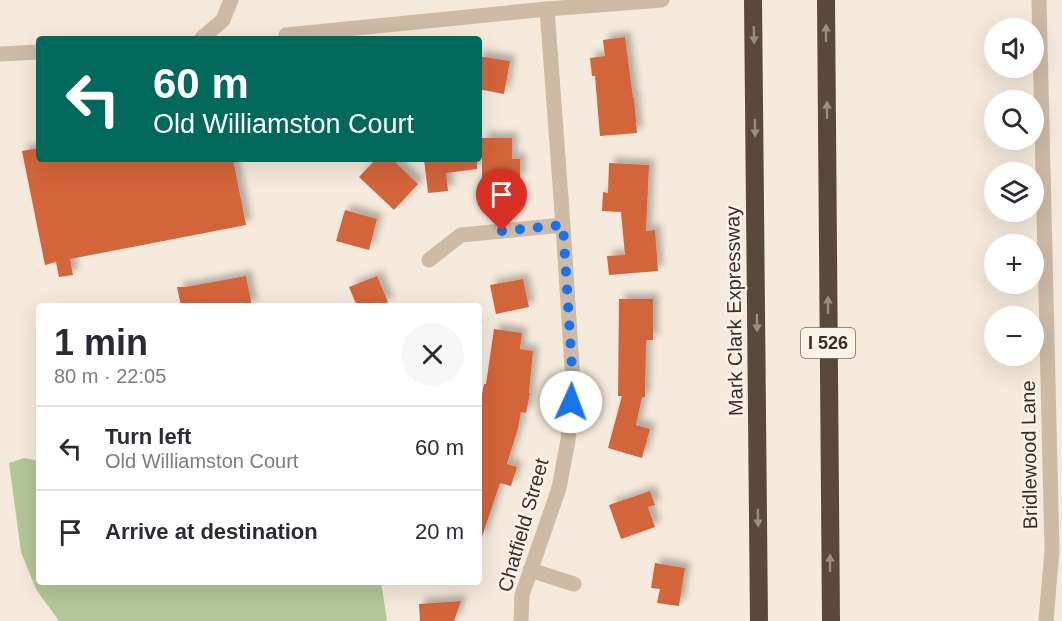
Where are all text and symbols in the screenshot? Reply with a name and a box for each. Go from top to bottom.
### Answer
map controls [984,18,1044,366]
button: sound [984,18,1044,78]
one-way arrow [821,23,831,42]
one-way arrow [749,25,759,44]
icon: left [54,60,132,138]
text: 60 m [153,60,249,107]
button: search [984,90,1044,150]
one-way arrow [822,100,832,119]
text: Old Williamston Court [153,109,414,139]
one-way arrow [750,118,760,137]
button: layers [984,162,1044,222]
pin [476,169,527,231]
icon: arrive [485,178,518,211]
street label: Mark Clark Expressway [721,206,747,416]
button: + [984,234,1044,294]
one-way arrow [823,295,833,314]
button: − [984,306,1044,366]
one-way arrow [752,313,761,332]
text: 1 min [54,322,148,363]
button: close [401,323,464,386]
road number: I 526 [801,328,855,358]
text: 80 m · 22:05 [54,365,166,387]
position arrow [539,370,603,434]
street label: Bridlewood Lane [1017,380,1041,530]
text: Turn left [105,424,191,449]
icon: left [54,432,87,465]
text: 60 m [415,435,464,460]
text: Old Williamston Court [105,450,298,472]
street label: Chatfield Street [493,455,553,594]
one-way arrow [754,508,763,527]
icon: arrive [54,516,87,549]
text: Arrive at destination [105,519,318,544]
text: 20 m [415,519,464,544]
one-way arrow [825,553,835,572]

